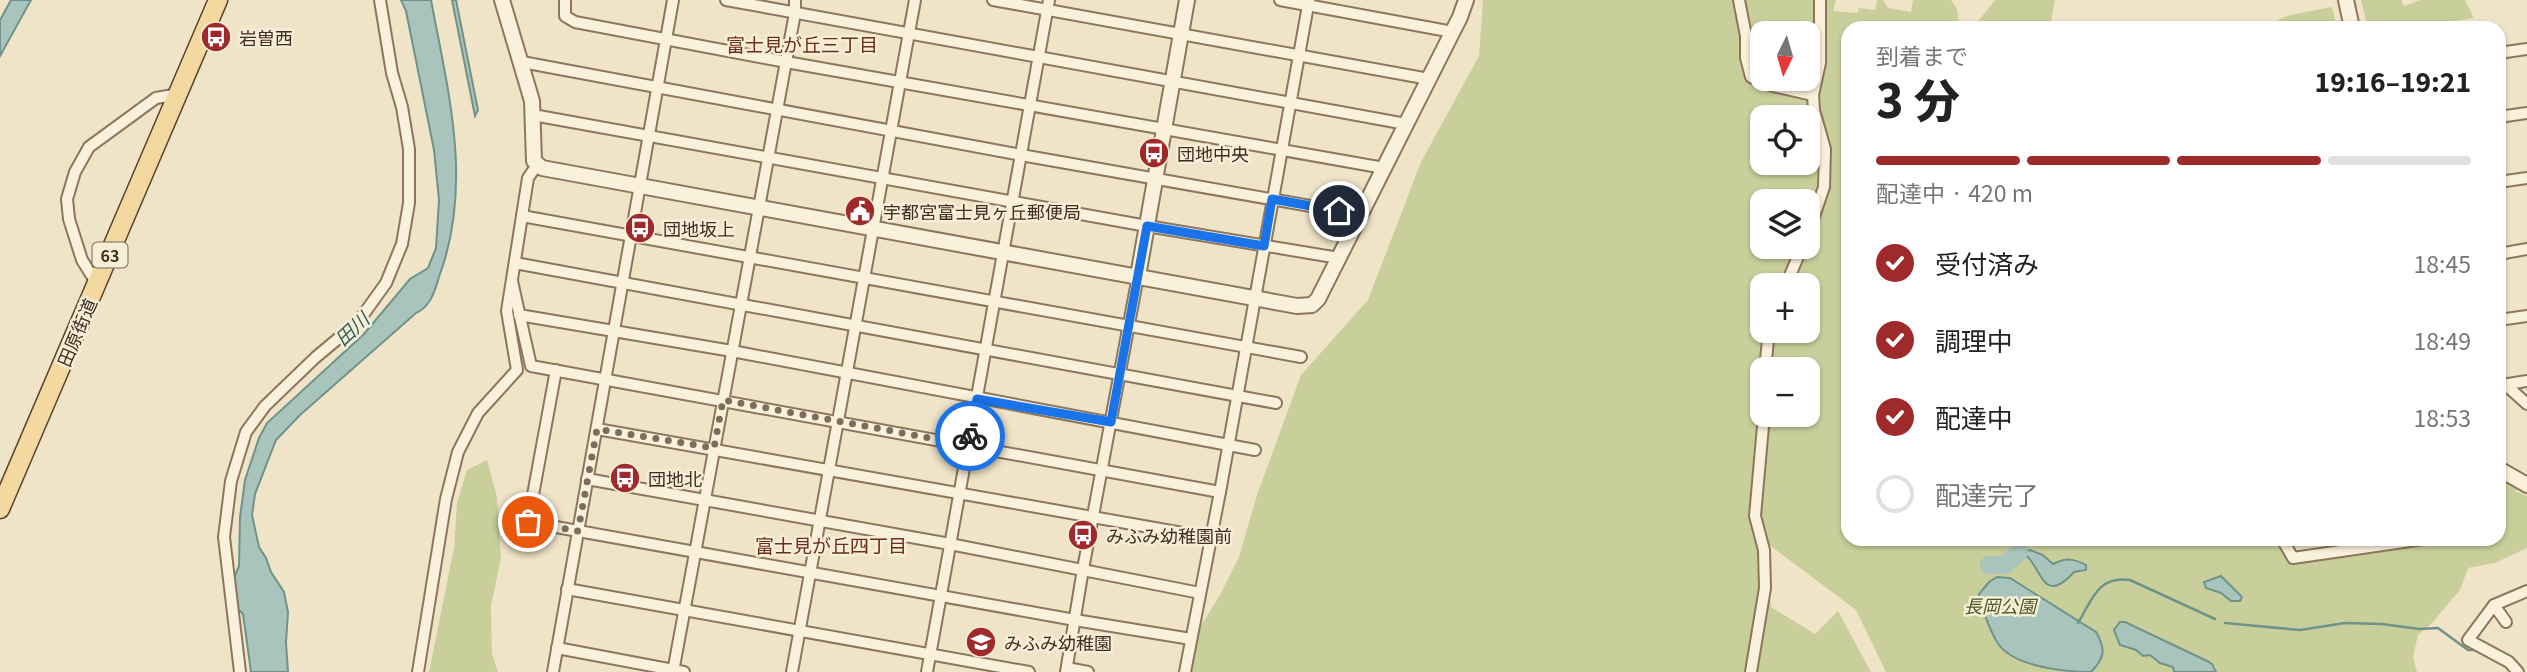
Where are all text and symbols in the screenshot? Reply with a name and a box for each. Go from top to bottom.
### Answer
bus stop icon: 岩曽西 [199,20,233,54]
north arrow [1750,21,1820,91]
map controls [1750,21,1820,427]
place label: 岩曽西 [239,24,293,50]
district label: 富士見が丘三丁目 [726,30,878,57]
text: 到着まで [1876,38,1968,72]
text: 19:16–19:21 [2315,62,2471,99]
text: 3 分 [1876,65,1960,131]
button: locate [1750,105,1820,175]
bus stop icon: 団地中央 [1137,136,1171,170]
place label: 団地中央 [1177,140,1249,166]
text: 配達中 · 420 m [1876,175,2033,209]
pin [1309,181,1369,241]
button: layers [1750,189,1820,259]
icon: home [1320,192,1358,230]
public building icon: 宇都宮富士見ヶ丘郵便局 [843,194,877,228]
place label: 宇都宮富士見ヶ丘郵便局 [883,198,1081,224]
bus stop icon: 団地坂上 [623,211,657,245]
place label: 団地坂上 [663,215,735,241]
road number: 63 [92,243,128,268]
icon: check [1876,244,1914,282]
text: 受付済み [1935,244,2039,281]
text: 18:45 [2414,246,2471,280]
button: + [1750,273,1820,343]
street label: 田原街道 [50,294,102,370]
water label: 田川 [328,304,376,351]
icon: check [1876,321,1914,359]
text: 調理中 [1935,321,2013,358]
text: 18:49 [2414,323,2471,357]
button: − [1750,357,1820,427]
icon: check [1876,398,1914,436]
text: 配達中 [1935,398,2013,435]
text: 18:53 [2414,400,2471,434]
courier [935,401,1005,471]
icon: bike [951,417,989,455]
bus stop icon: 団地北 [608,461,642,495]
place label: 団地北 [648,465,702,491]
text: 配達完了 [1935,475,2039,512]
pin [498,492,558,552]
icon: bag [509,503,547,541]
bus stop icon: みふみ幼稚園前 [1066,518,1100,552]
place label: みふみ幼稚園前 [1106,522,1232,548]
district label: 富士見が丘四丁目 [755,531,907,558]
park label: 長岡公園 [1964,592,2039,618]
school or university icon: みふみ幼稚園 [964,625,998,659]
place label: みふみ幼稚園 [1004,629,1112,655]

